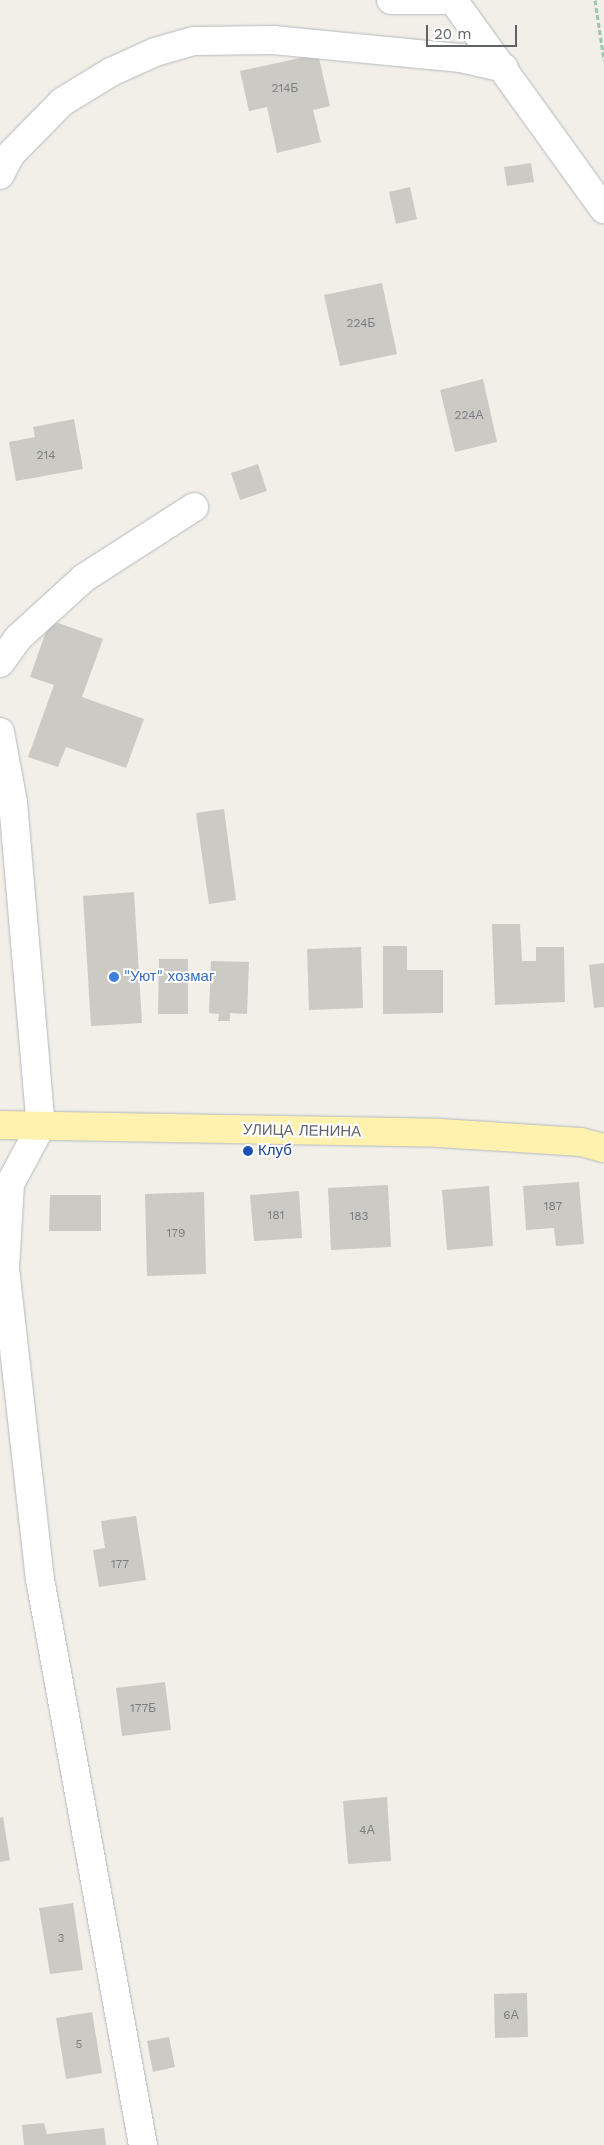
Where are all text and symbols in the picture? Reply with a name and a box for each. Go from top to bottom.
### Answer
scale bar [429,15,520,47]
text: 20 m [434,25,472,43]
house number: 214Б [272,82,298,96]
house number: 224Б [347,317,375,331]
house number: 224А [455,409,483,423]
house number: 214 [36,449,56,463]
place label: "Уют" хозмаг [124,968,214,986]
marker: "Уют" хозмаг [108,971,120,983]
street label: УЛИЦА ЛЕНИНА [243,1121,361,1141]
place label: Клуб [258,1142,292,1160]
marker: Клуб [242,1145,254,1157]
house number: 187 [544,1200,562,1214]
house number: 181 [268,1209,284,1223]
house number: 183 [350,1210,368,1224]
house number: 179 [167,1227,185,1241]
house number: 177 [111,1558,129,1572]
house number: 177Б [130,1702,156,1716]
house number: 4А [359,1824,375,1838]
house number: 3 [58,1932,64,1946]
house number: 6А [503,2009,519,2023]
house number: 5 [76,2038,82,2052]

